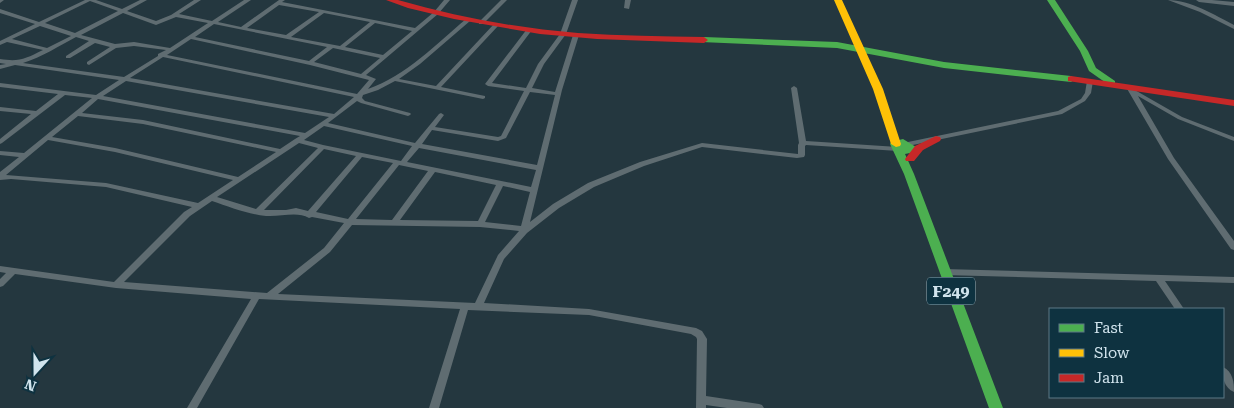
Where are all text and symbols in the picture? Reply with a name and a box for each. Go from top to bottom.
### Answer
road number: F249 [927,278,975,304]
legend [1049,308,1224,398]
text: Fast [1094,319,1124,337]
text: Slow [1094,344,1130,362]
north arrow [10,348,60,398]
text: Jam [1094,369,1124,387]
text: N [22,376,38,395]

